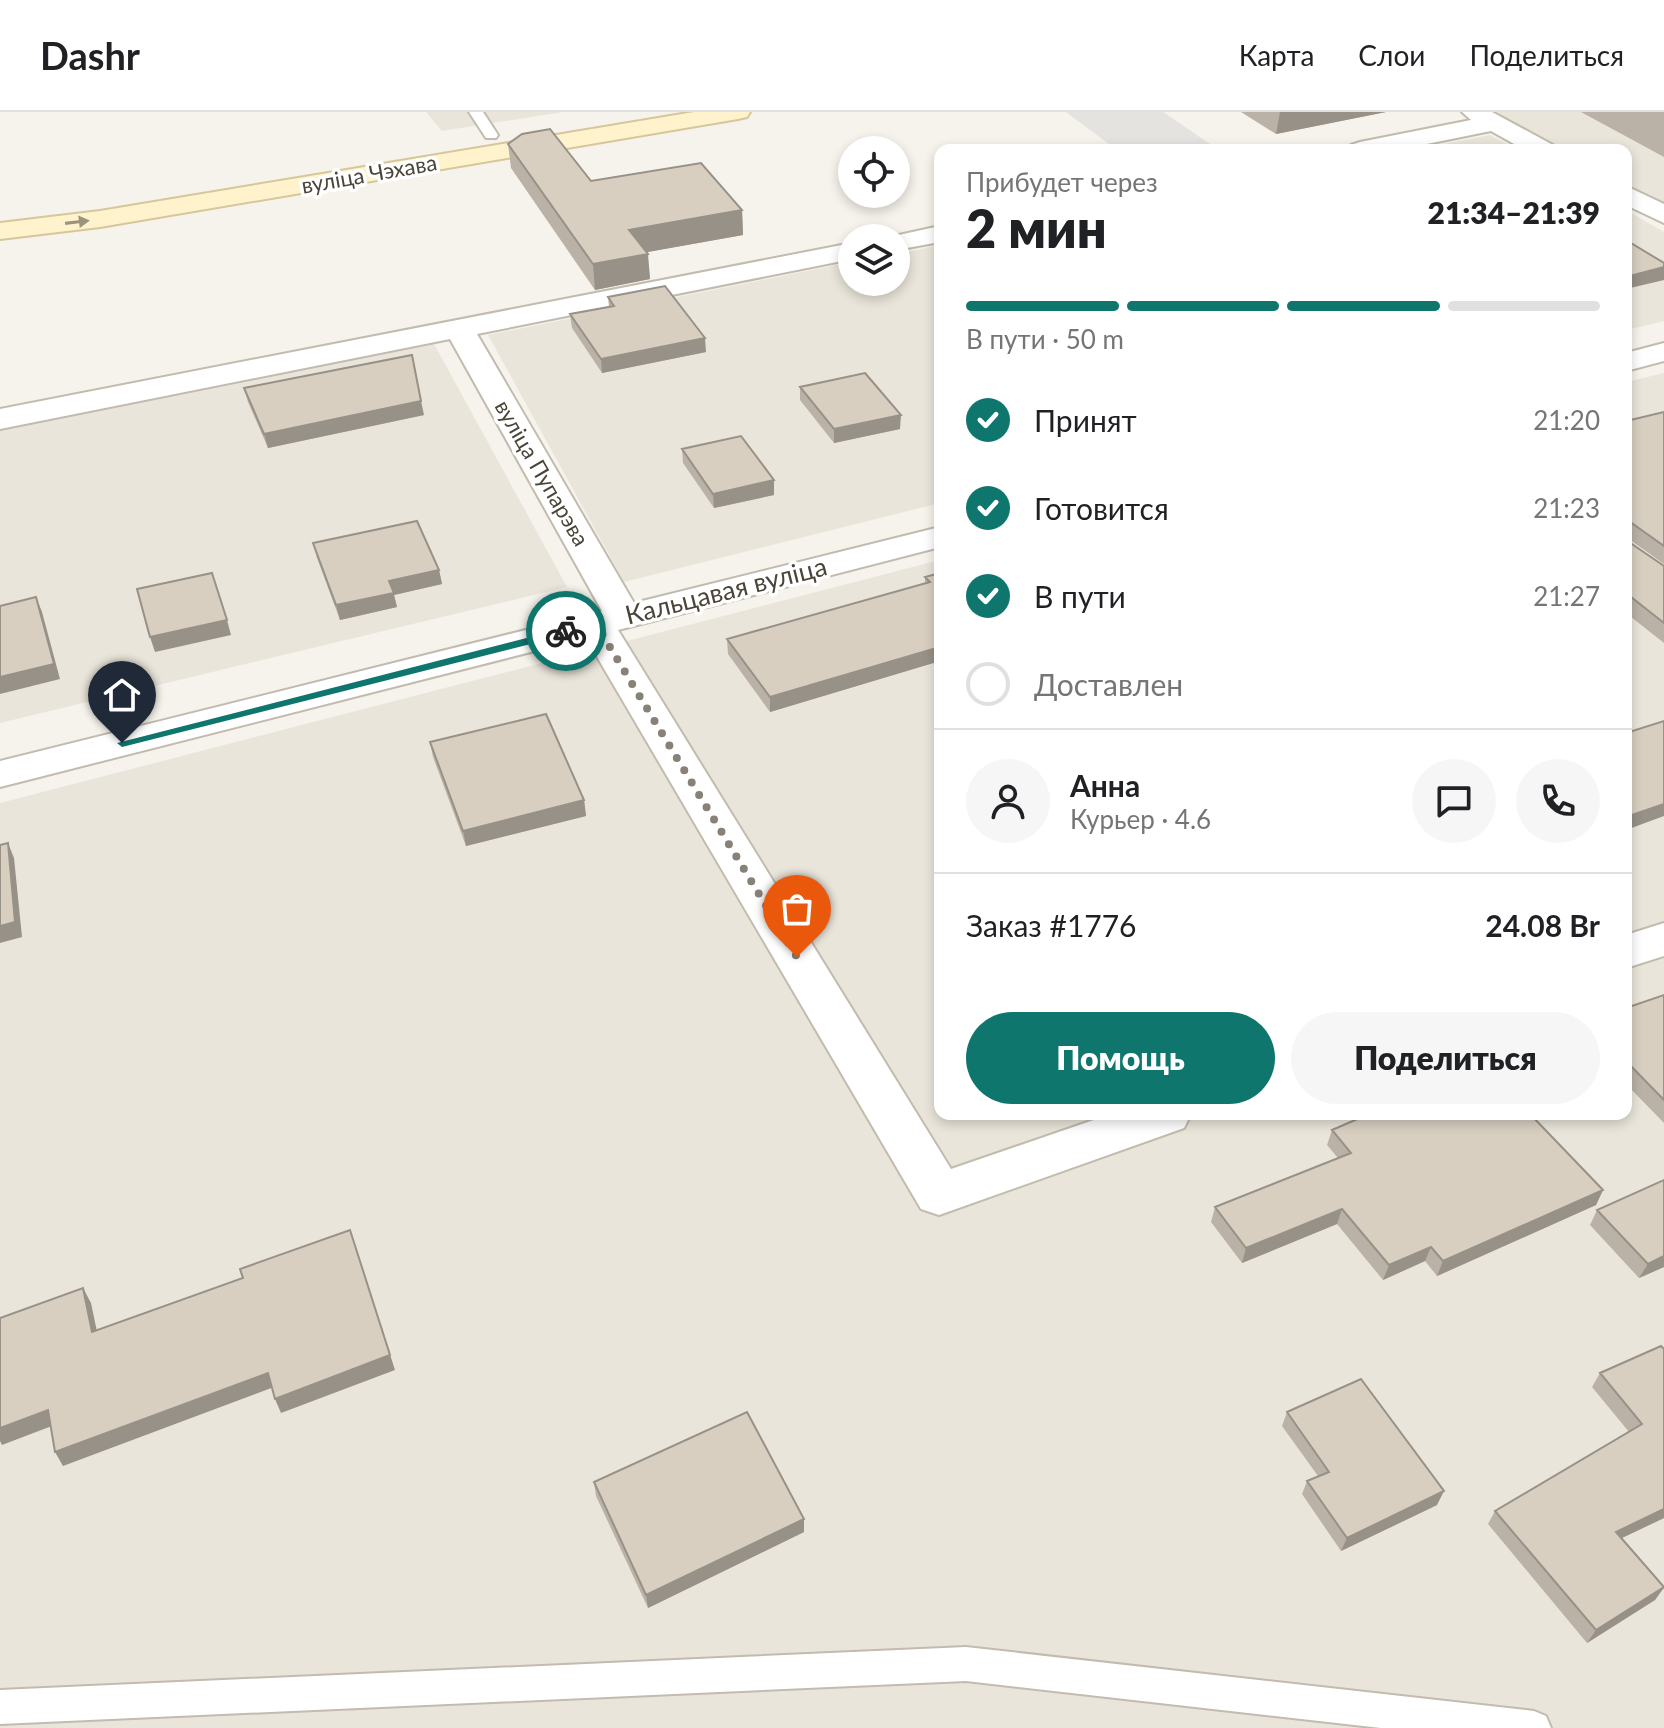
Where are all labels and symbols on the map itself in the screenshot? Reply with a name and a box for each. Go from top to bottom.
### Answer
street label: вуліца Чэхава [299,148,439,199]
one-way arrow [65,215,90,228]
street label: вуліца Пупарэва [490,395,595,551]
street label: Кальцавая вуліца [622,550,830,631]
courier [526,591,606,671]
pin [88,661,156,743]
pin [763,875,831,957]

